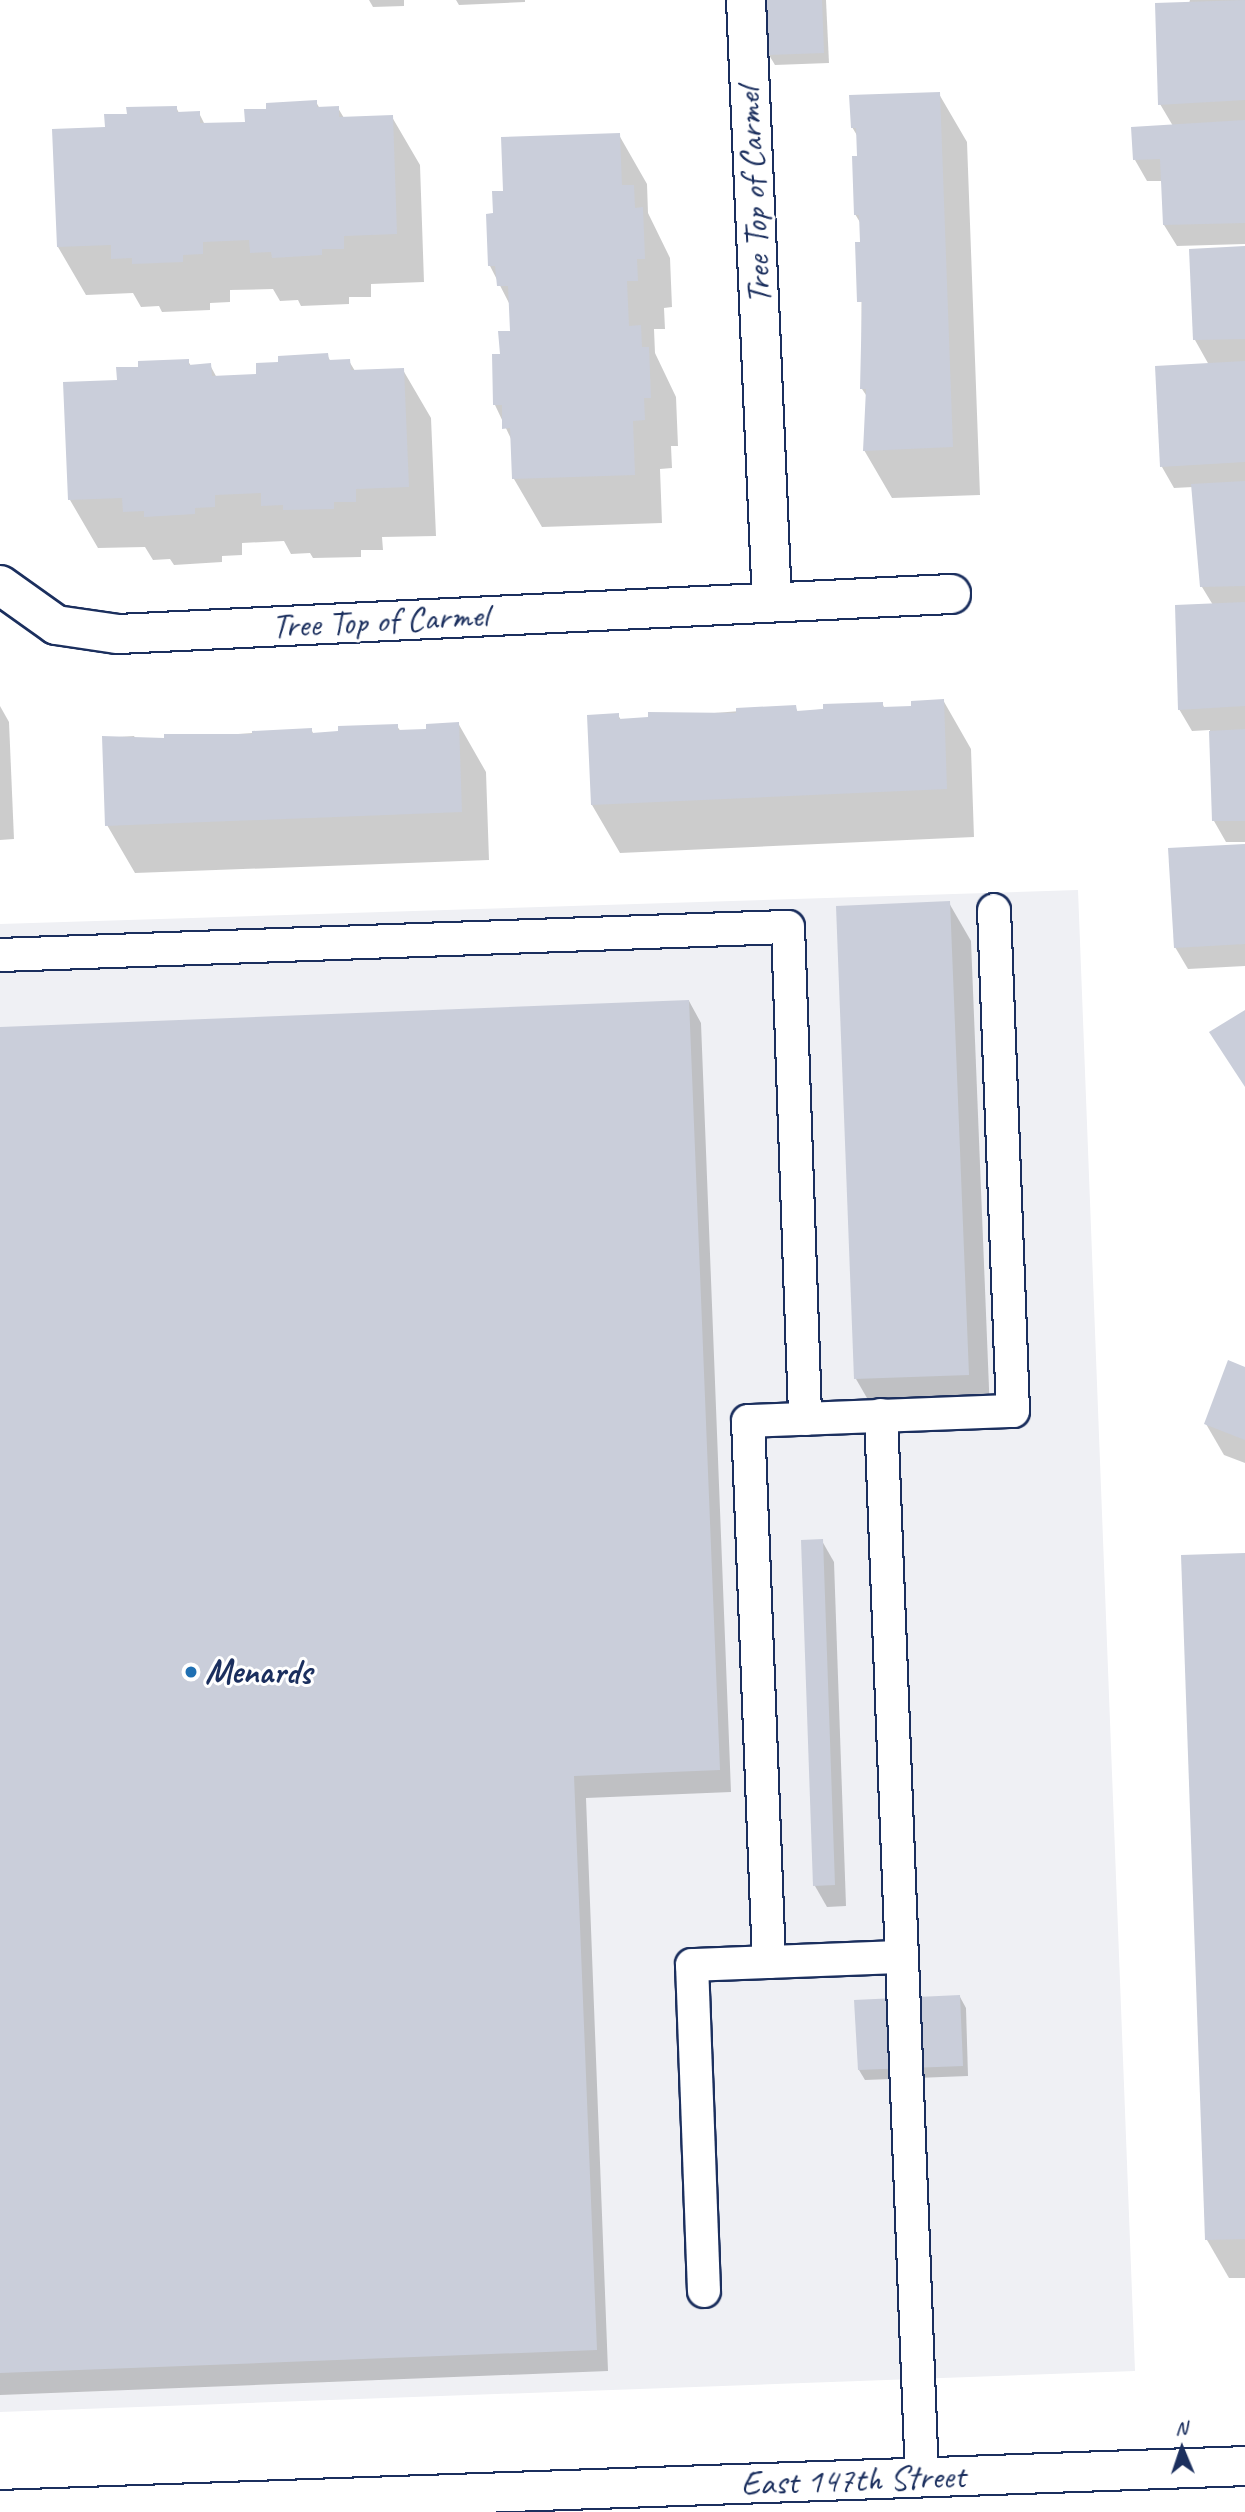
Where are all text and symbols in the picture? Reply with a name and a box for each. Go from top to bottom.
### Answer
street label: Tree Top of Carmel [727,86,781,306]
street label: Tree Top of Carmel [270,594,490,648]
place label: Menards [205,1651,312,1693]
marker: Menards [183,1664,199,1680]
north arrow [1147,2414,1217,2484]
text: N [1175,2416,1188,2440]
street label: East 147th Street [740,2455,966,2505]

